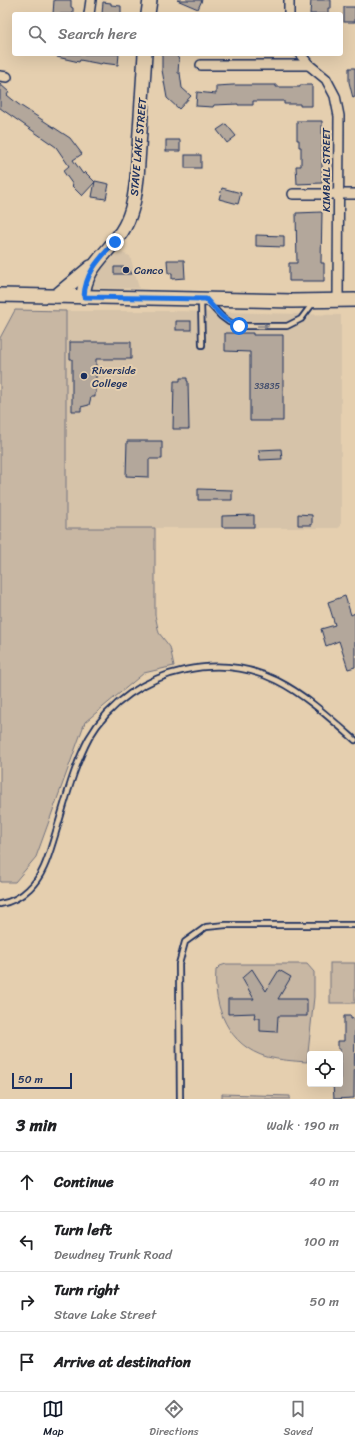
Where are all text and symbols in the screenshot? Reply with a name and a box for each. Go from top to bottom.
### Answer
search box [12,12,343,56]
text: Search here [58,21,137,47]
icon: search [26,23,48,45]
street label: STAVE LAKE STREET [125,97,152,197]
street label: KIMBALL STREET [317,127,336,212]
route end [106,233,124,251]
place label: Canco [134,261,164,280]
marker: Canco [121,265,131,275]
route start [230,317,248,335]
one-way arrow [257,323,270,329]
place label: Riverside College [92,361,136,393]
marker: Riverside College [79,371,89,381]
house number: 33835 [254,378,280,394]
map controls [307,1051,343,1087]
button: locate [307,1051,343,1087]
text: 50 m [18,1070,43,1089]
scale bar [12,1071,72,1090]
text: 3 min [16,1110,57,1140]
text: Walk · 190 m [266,1114,339,1137]
text: Continue [54,1169,114,1195]
text: 40 m [309,1170,339,1193]
icon: ahead [16,1171,38,1193]
text: Turn left [54,1217,112,1243]
text: 100 m [304,1230,339,1253]
icon: left [16,1231,38,1253]
text: Dewdney Trunk Road [54,1243,172,1266]
text: Turn right [54,1277,119,1303]
text: 50 m [309,1290,339,1313]
icon: right [16,1291,38,1313]
text: Stave Lake Street [54,1303,156,1326]
text: Arrive at destination [54,1349,191,1375]
icon: arrive [16,1351,38,1373]
tab: Map [42,1398,64,1441]
tab: Directions [149,1398,199,1441]
tab: Saved [284,1398,313,1441]

